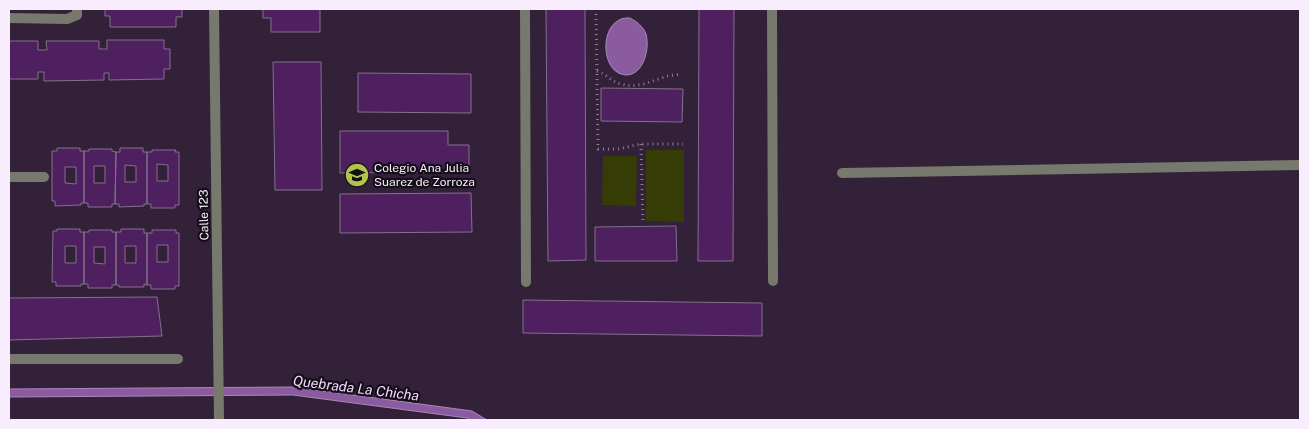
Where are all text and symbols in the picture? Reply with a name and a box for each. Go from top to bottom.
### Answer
place label: Colegio Ana Julia Suarez de Zorroza [374,161,475,189]
school or university icon: Colegio Ana Julia Suarez de Zorroza [344,162,370,188]
street label: Calle 123 [197,189,211,241]
water label: Quebrada La Chicha [292,372,420,404]

